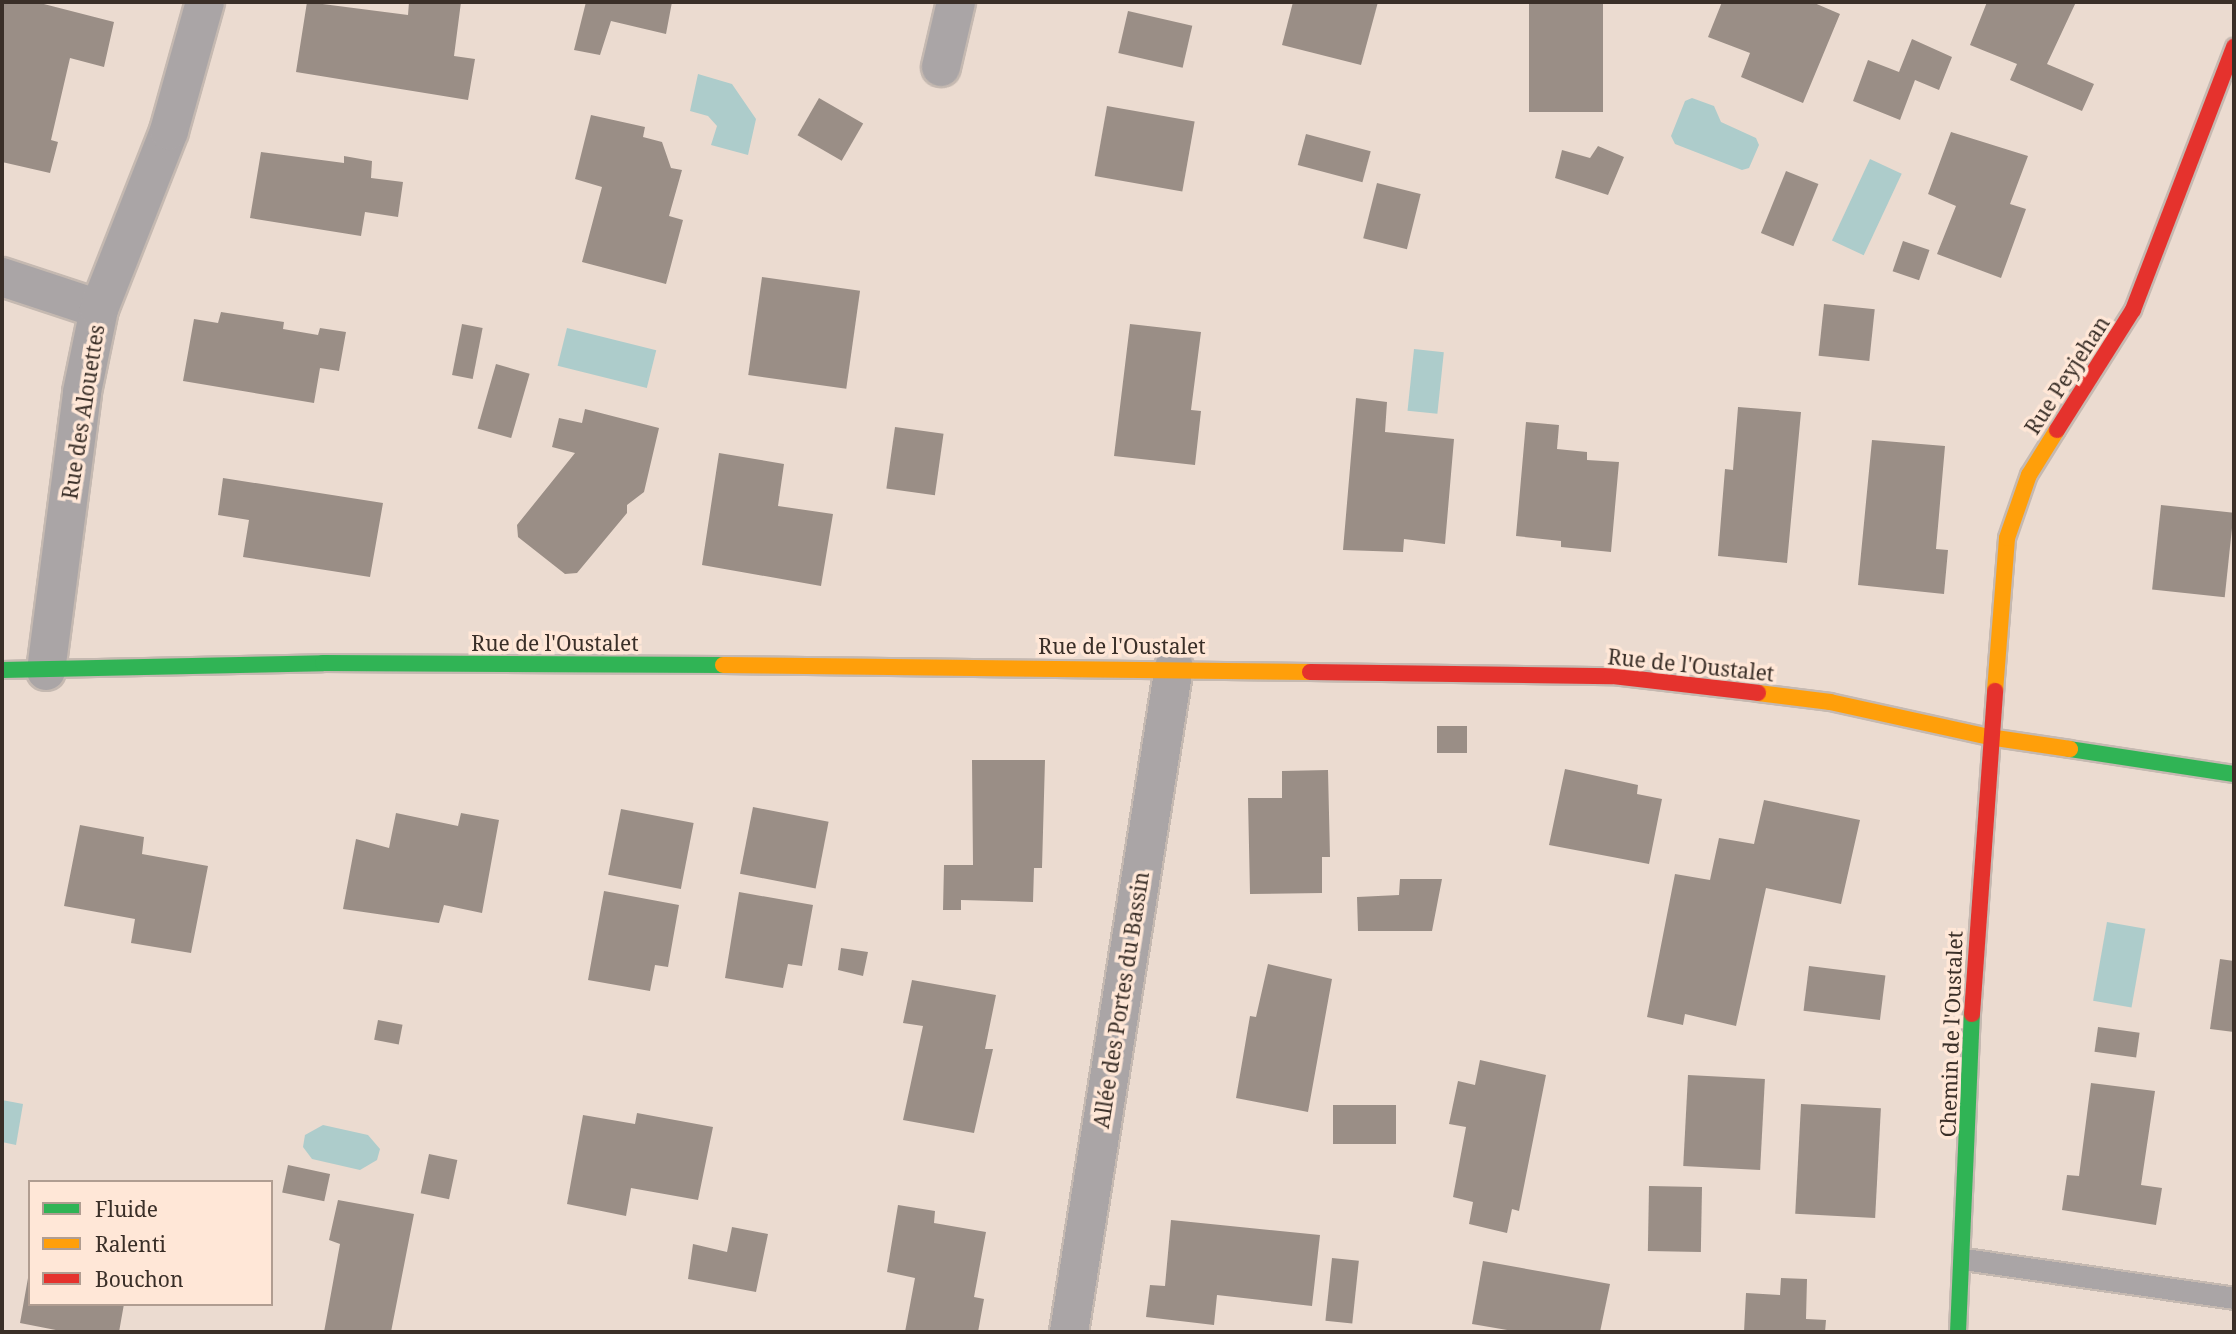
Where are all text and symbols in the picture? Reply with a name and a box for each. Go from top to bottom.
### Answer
street label: Rue Peyjehan [2019,311,2115,439]
street label: Rue des Alouettes [57,323,109,501]
street label: Rue de l'Oustalet [471,630,639,656]
street label: Rue de l'Oustalet [1038,633,1206,659]
street label: Rue de l'Oustalet [1607,644,1775,686]
street label: Allée des Portes du Bassin [1088,870,1154,1130]
street label: Chemin de l'Oustalet [1935,930,1967,1138]
legend [28,1180,273,1306]
text: Fluide [95,1195,158,1223]
text: Ralenti [95,1230,166,1258]
text: Bouchon [95,1265,184,1293]

